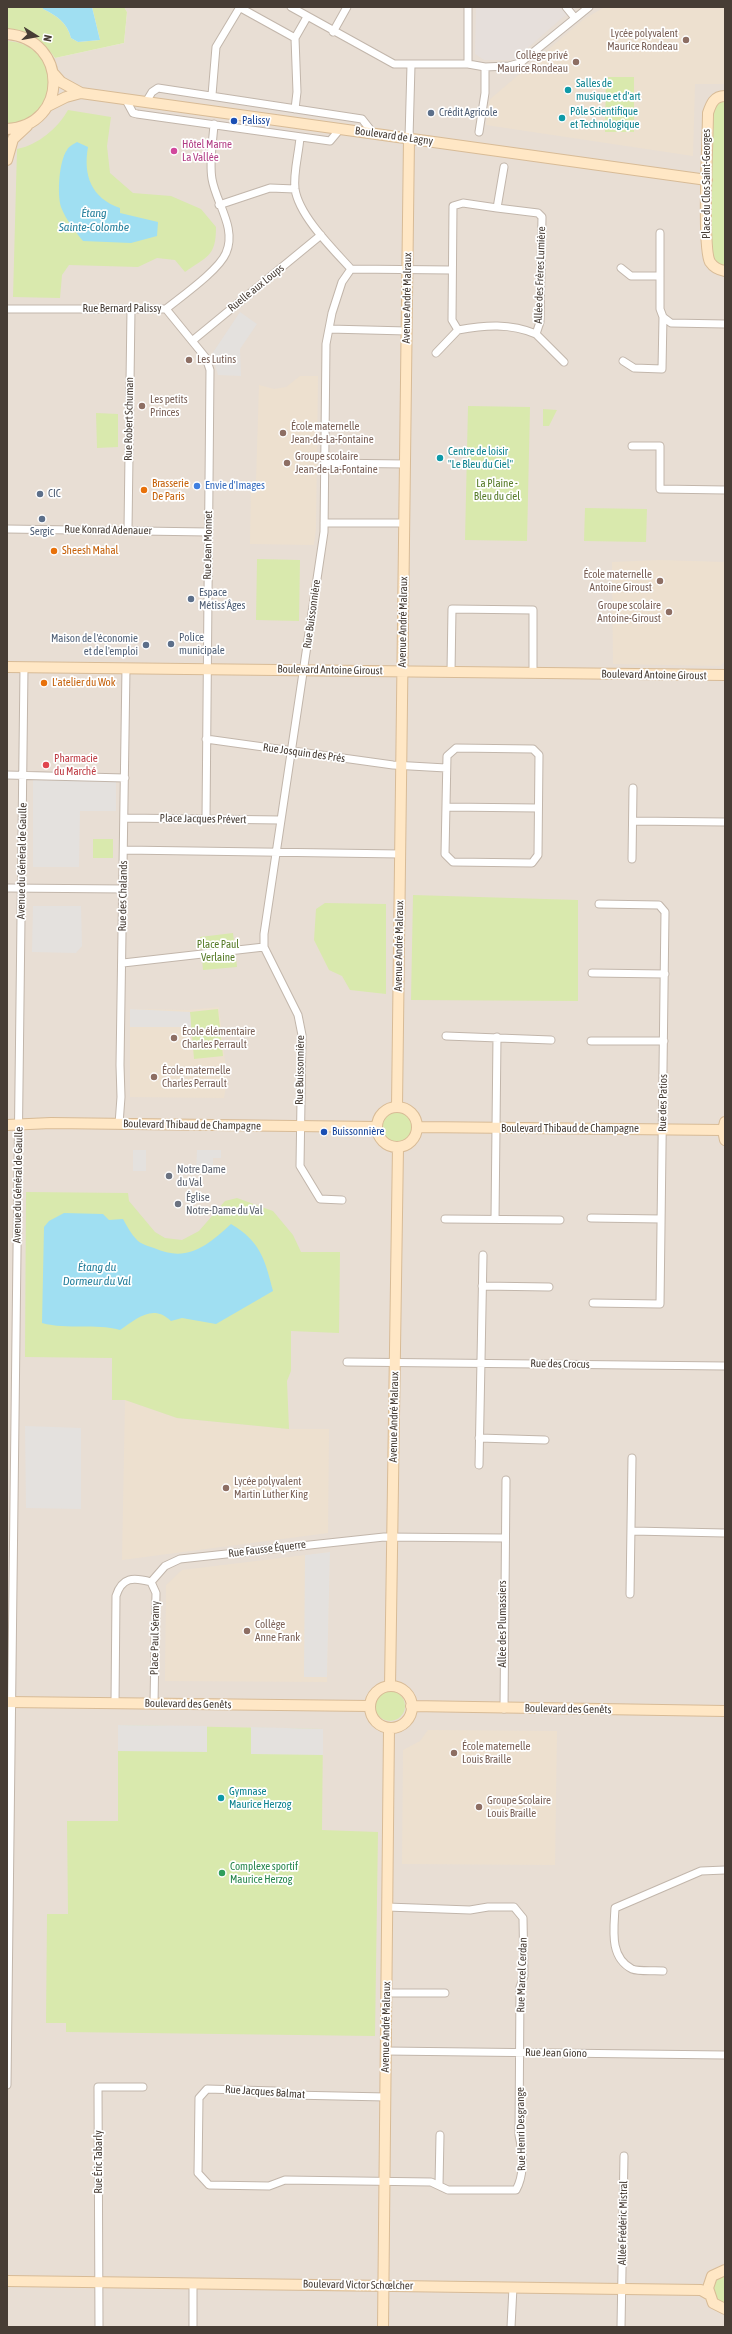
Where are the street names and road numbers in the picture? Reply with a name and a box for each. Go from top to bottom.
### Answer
street label: Boulevard de Lagny [354,124,434,148]
street label: Place du Clos Saint-Georges [700,129,714,239]
street label: Allée des Frères Lumière [532,226,548,324]
street label: Avenue André Malraux [400,252,414,344]
street label: Ruelle aux Loups [225,261,287,315]
street label: Rue Bernard Palissy [82,302,162,316]
street label: Rue Robert Schuman [122,377,136,461]
street label: Rue Jean Monnet [201,510,215,580]
street label: Rue Konrad Adenauer [64,523,152,537]
street label: Avenue André Malraux [396,576,410,668]
street label: Rue Buissonnière [301,579,323,649]
street label: Boulevard Antoine Giroust [277,662,383,678]
street label: Boulevard Antoine Giroust [601,667,707,683]
street label: Rue Josquin des Prés [262,741,346,765]
street label: Avenue du Général de Gaulle [14,803,30,919]
street label: Place Jacques Prévert [159,812,247,826]
street label: Rue des Chalands [116,861,130,931]
street label: Avenue André Malraux [392,900,406,992]
street label: Rue Buissonnière [293,1035,307,1105]
street label: Rue des Patios [656,1074,670,1132]
street label: Boulevard Thibaud de Champagne [123,1117,261,1133]
street label: Boulevard Thibaud de Champagne [501,1122,639,1136]
street label: Avenue du Général de Gaulle [10,1127,26,1243]
street label: Rue des Crocus [530,1357,590,1371]
street label: Avenue André Malraux [387,1371,401,1463]
street label: Rue Fausse Équerre [228,1538,306,1560]
street label: Allée des Plumassiers [496,1580,510,1668]
street label: Place Paul Séramy [148,1601,162,1675]
street label: Boulevard des Genêts [145,1697,231,1711]
street label: Boulevard des Genêts [525,1702,611,1716]
street label: Rue Marcel Cerdan [514,1937,530,2013]
street label: Avenue André Malraux [379,1981,393,2073]
street label: Rue Jean Giono [525,2046,587,2060]
street label: Rue Jacques Balmat [224,2083,306,2101]
street label: Rue Henri Desgrange [514,2087,528,2171]
street label: Rue Éric Tabarly [92,2130,106,2194]
street label: Allée Frédéric Mistral [616,2181,630,2265]
street label: Boulevard Victor Schœlcher [303,2277,413,2293]

